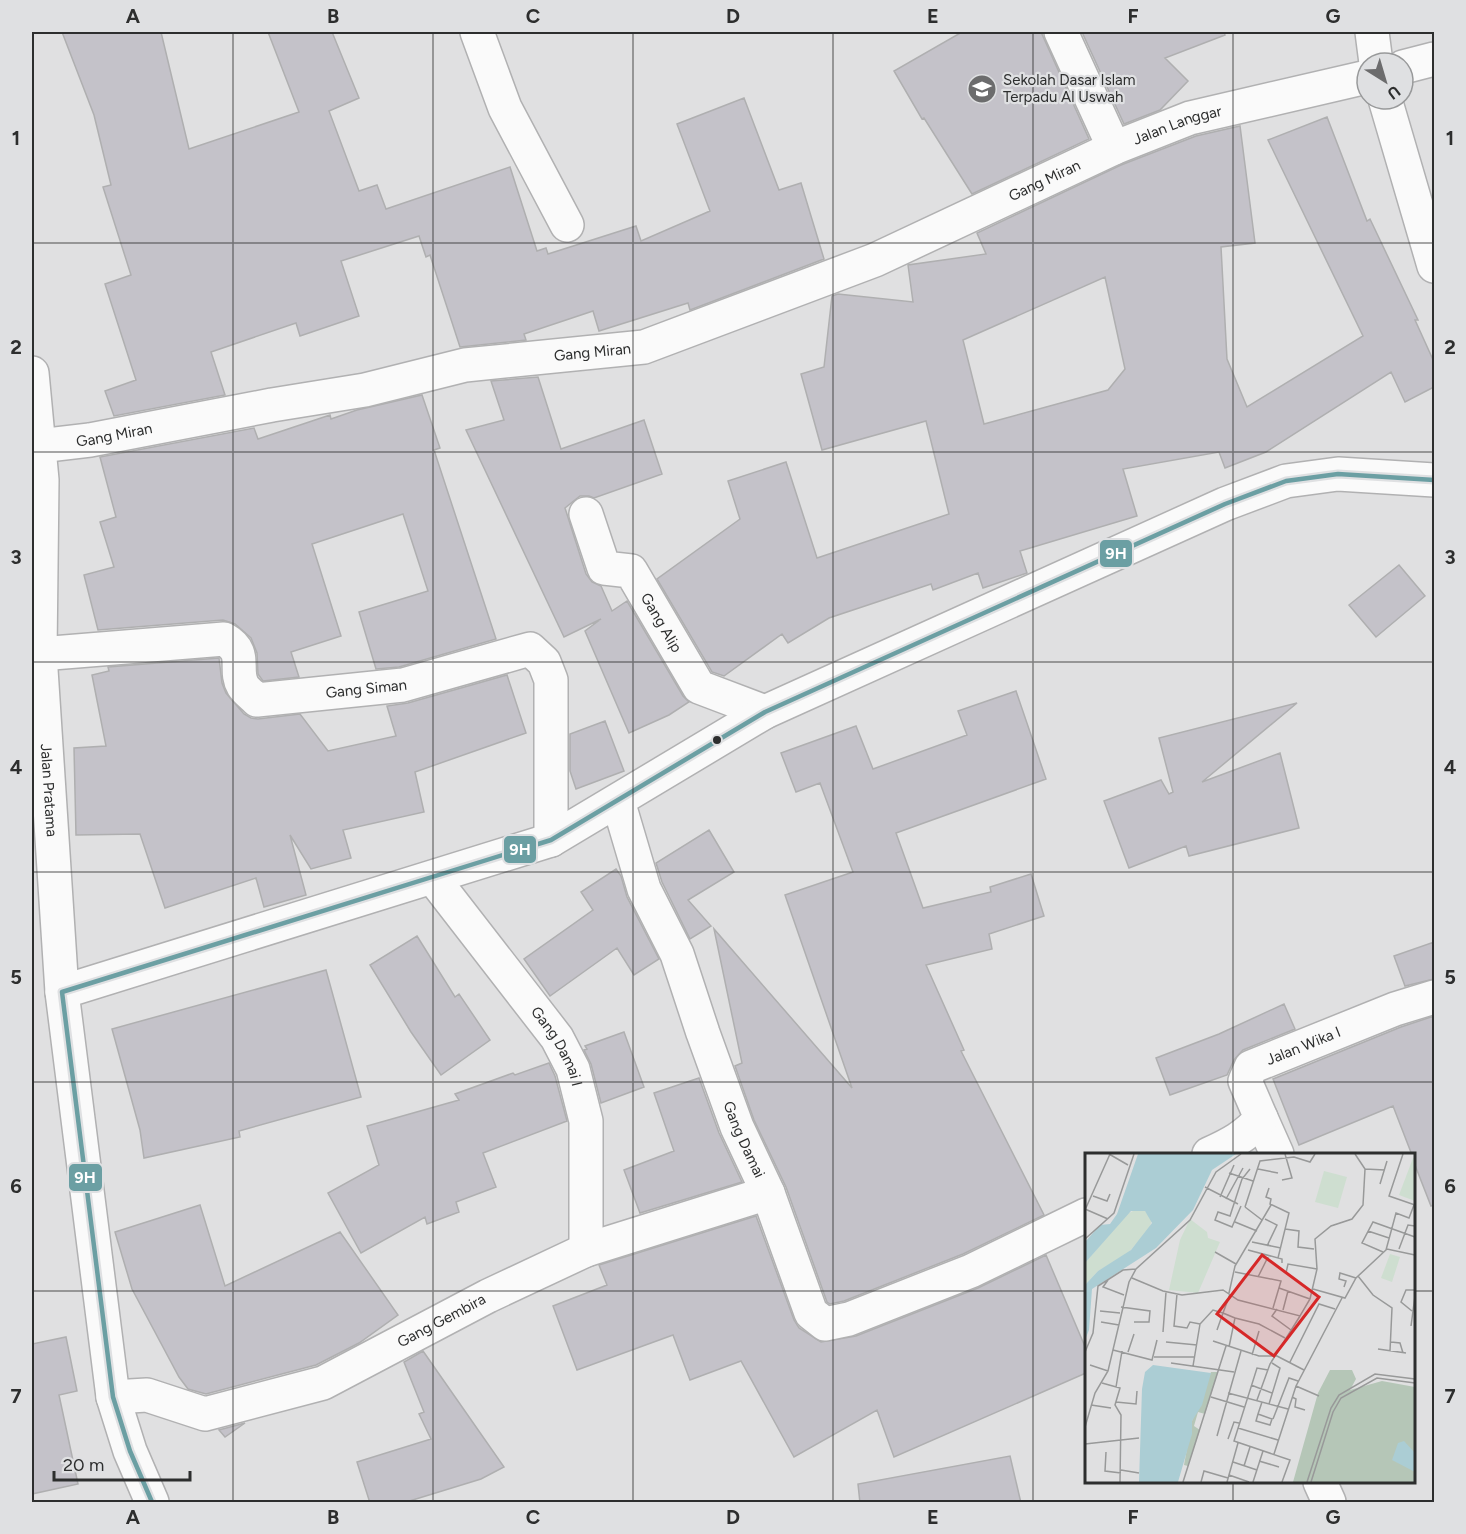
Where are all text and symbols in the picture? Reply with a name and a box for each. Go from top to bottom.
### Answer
text: A [126,4,141,28]
text: B [327,4,339,28]
text: C [526,4,540,28]
text: D [726,4,740,28]
text: E [927,4,939,28]
text: F [1127,4,1139,28]
text: G [1326,4,1341,28]
north arrow [1355,51,1415,111]
place label: Sekolah Dasar Islam Terpadu Al Uswah [1003,71,1135,106]
school or university icon: Sekolah Dasar Islam Terpadu Al Uswah [966,73,998,105]
text: U [1384,82,1404,104]
street label: Jalan Langgar [1130,102,1223,149]
text: 1 [12,126,20,150]
text: 1 [1446,126,1454,150]
street label: Gang Miran [1006,156,1083,205]
text: 2 [10,335,22,359]
text: 2 [1444,335,1456,359]
street label: Gang Miran [553,339,632,365]
street label: Gang Miran [75,419,154,451]
line badge: 9H [1099,539,1133,568]
text: 9H [1105,544,1127,563]
text: 3 [10,545,22,569]
text: 3 [1444,545,1456,569]
street label: Gang Alip [637,590,686,656]
street label: Gang Siman [325,676,408,702]
unlabelled marker [711,734,723,746]
street label: Jalan Pratama [37,743,61,837]
text: 4 [10,755,23,779]
text: 4 [1444,755,1457,779]
line badge: 9H [503,835,537,864]
text: 9H [509,840,531,859]
text: 5 [10,965,22,989]
text: 5 [1444,965,1456,989]
street label: Gang Damai I [527,1003,586,1088]
street label: Jalan Wika I [1263,1023,1343,1069]
street label: Gang Damai [719,1099,769,1181]
inset map [1085,1153,1415,1483]
line badge: 9H [68,1163,103,1192]
text: 9H [74,1168,96,1187]
text: 6 [10,1174,22,1198]
text: 6 [1444,1174,1456,1198]
street label: Gang Gembira [394,1290,489,1351]
text: 7 [10,1384,22,1408]
text: 7 [1444,1384,1456,1408]
scale bar [54,1444,190,1482]
text: 20 m [63,1454,104,1476]
text: A [126,1505,141,1529]
text: B [327,1505,339,1529]
text: C [526,1505,540,1529]
text: D [726,1505,740,1529]
text: E [927,1505,939,1529]
text: F [1127,1505,1139,1529]
text: G [1326,1505,1341,1529]

